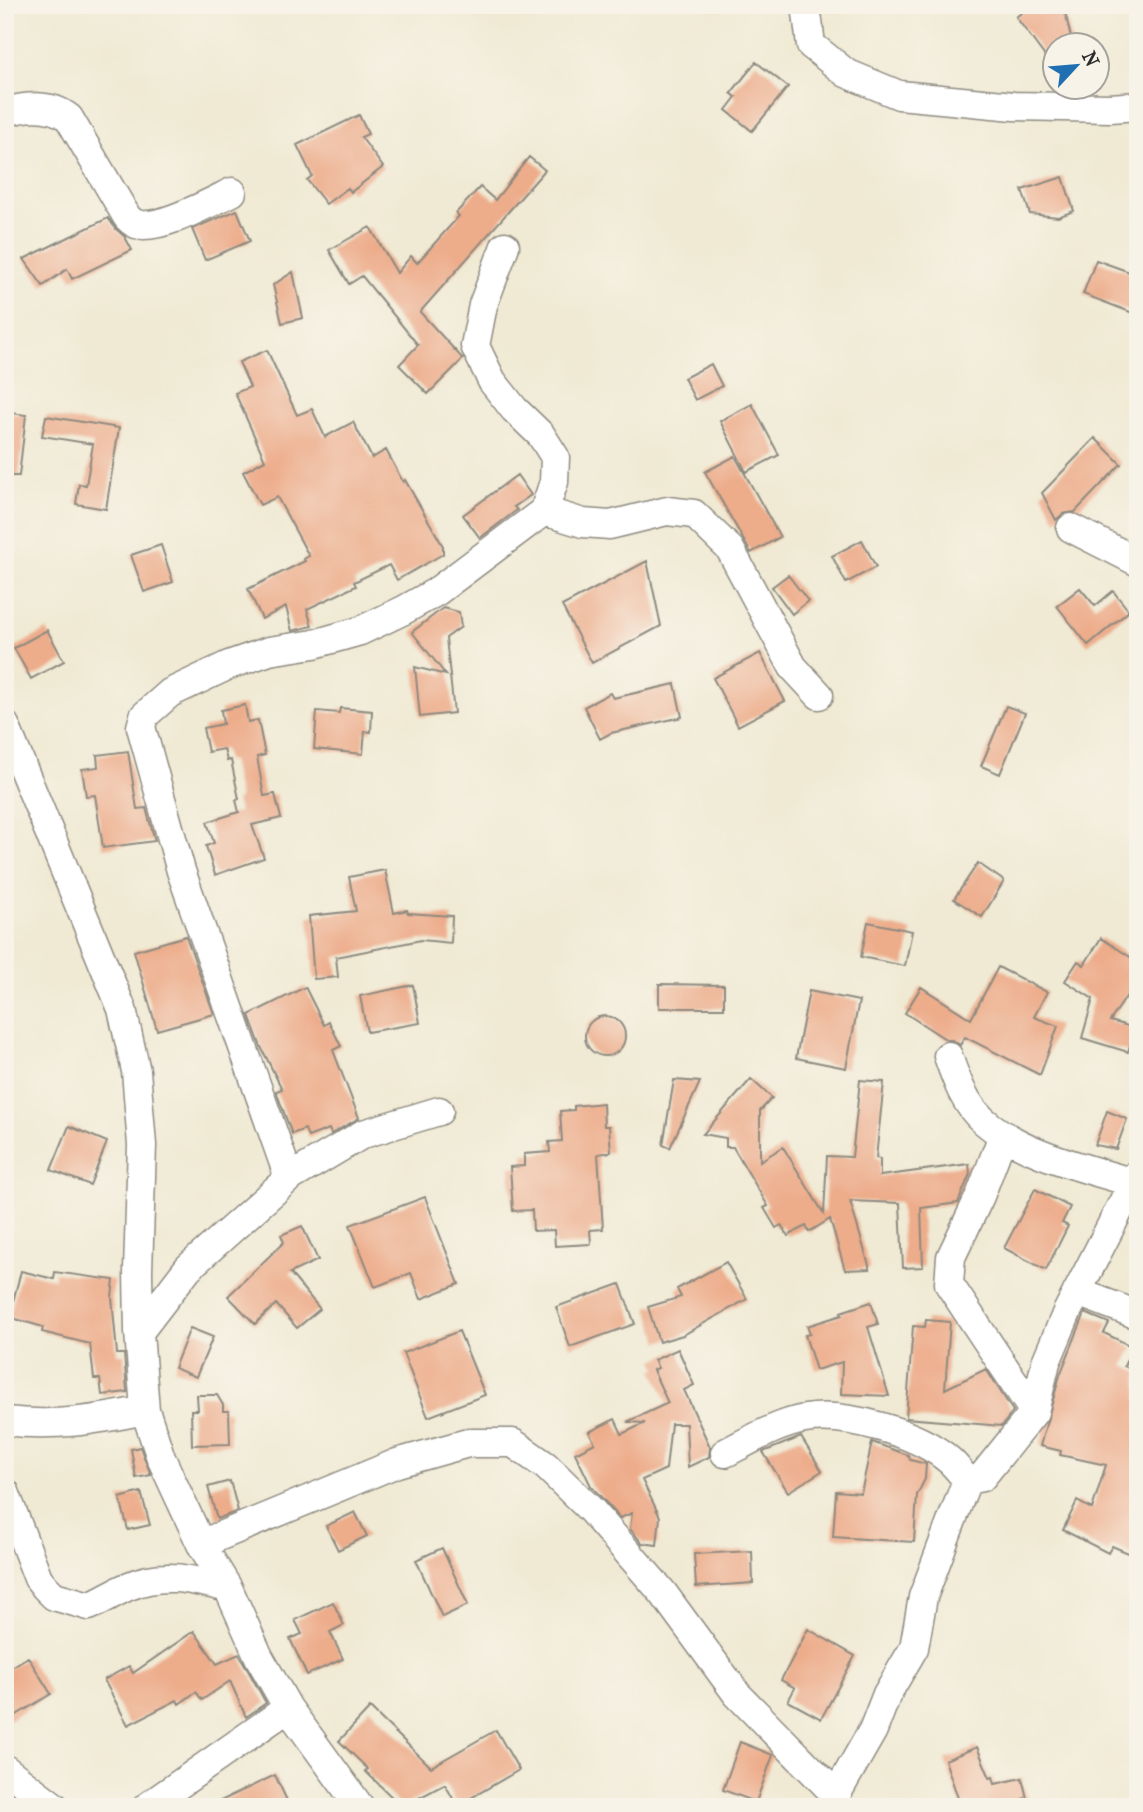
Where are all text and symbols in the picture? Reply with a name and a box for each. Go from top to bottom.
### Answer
north arrow [1042,32,1112,102]
text: N [1077,48,1104,71]

